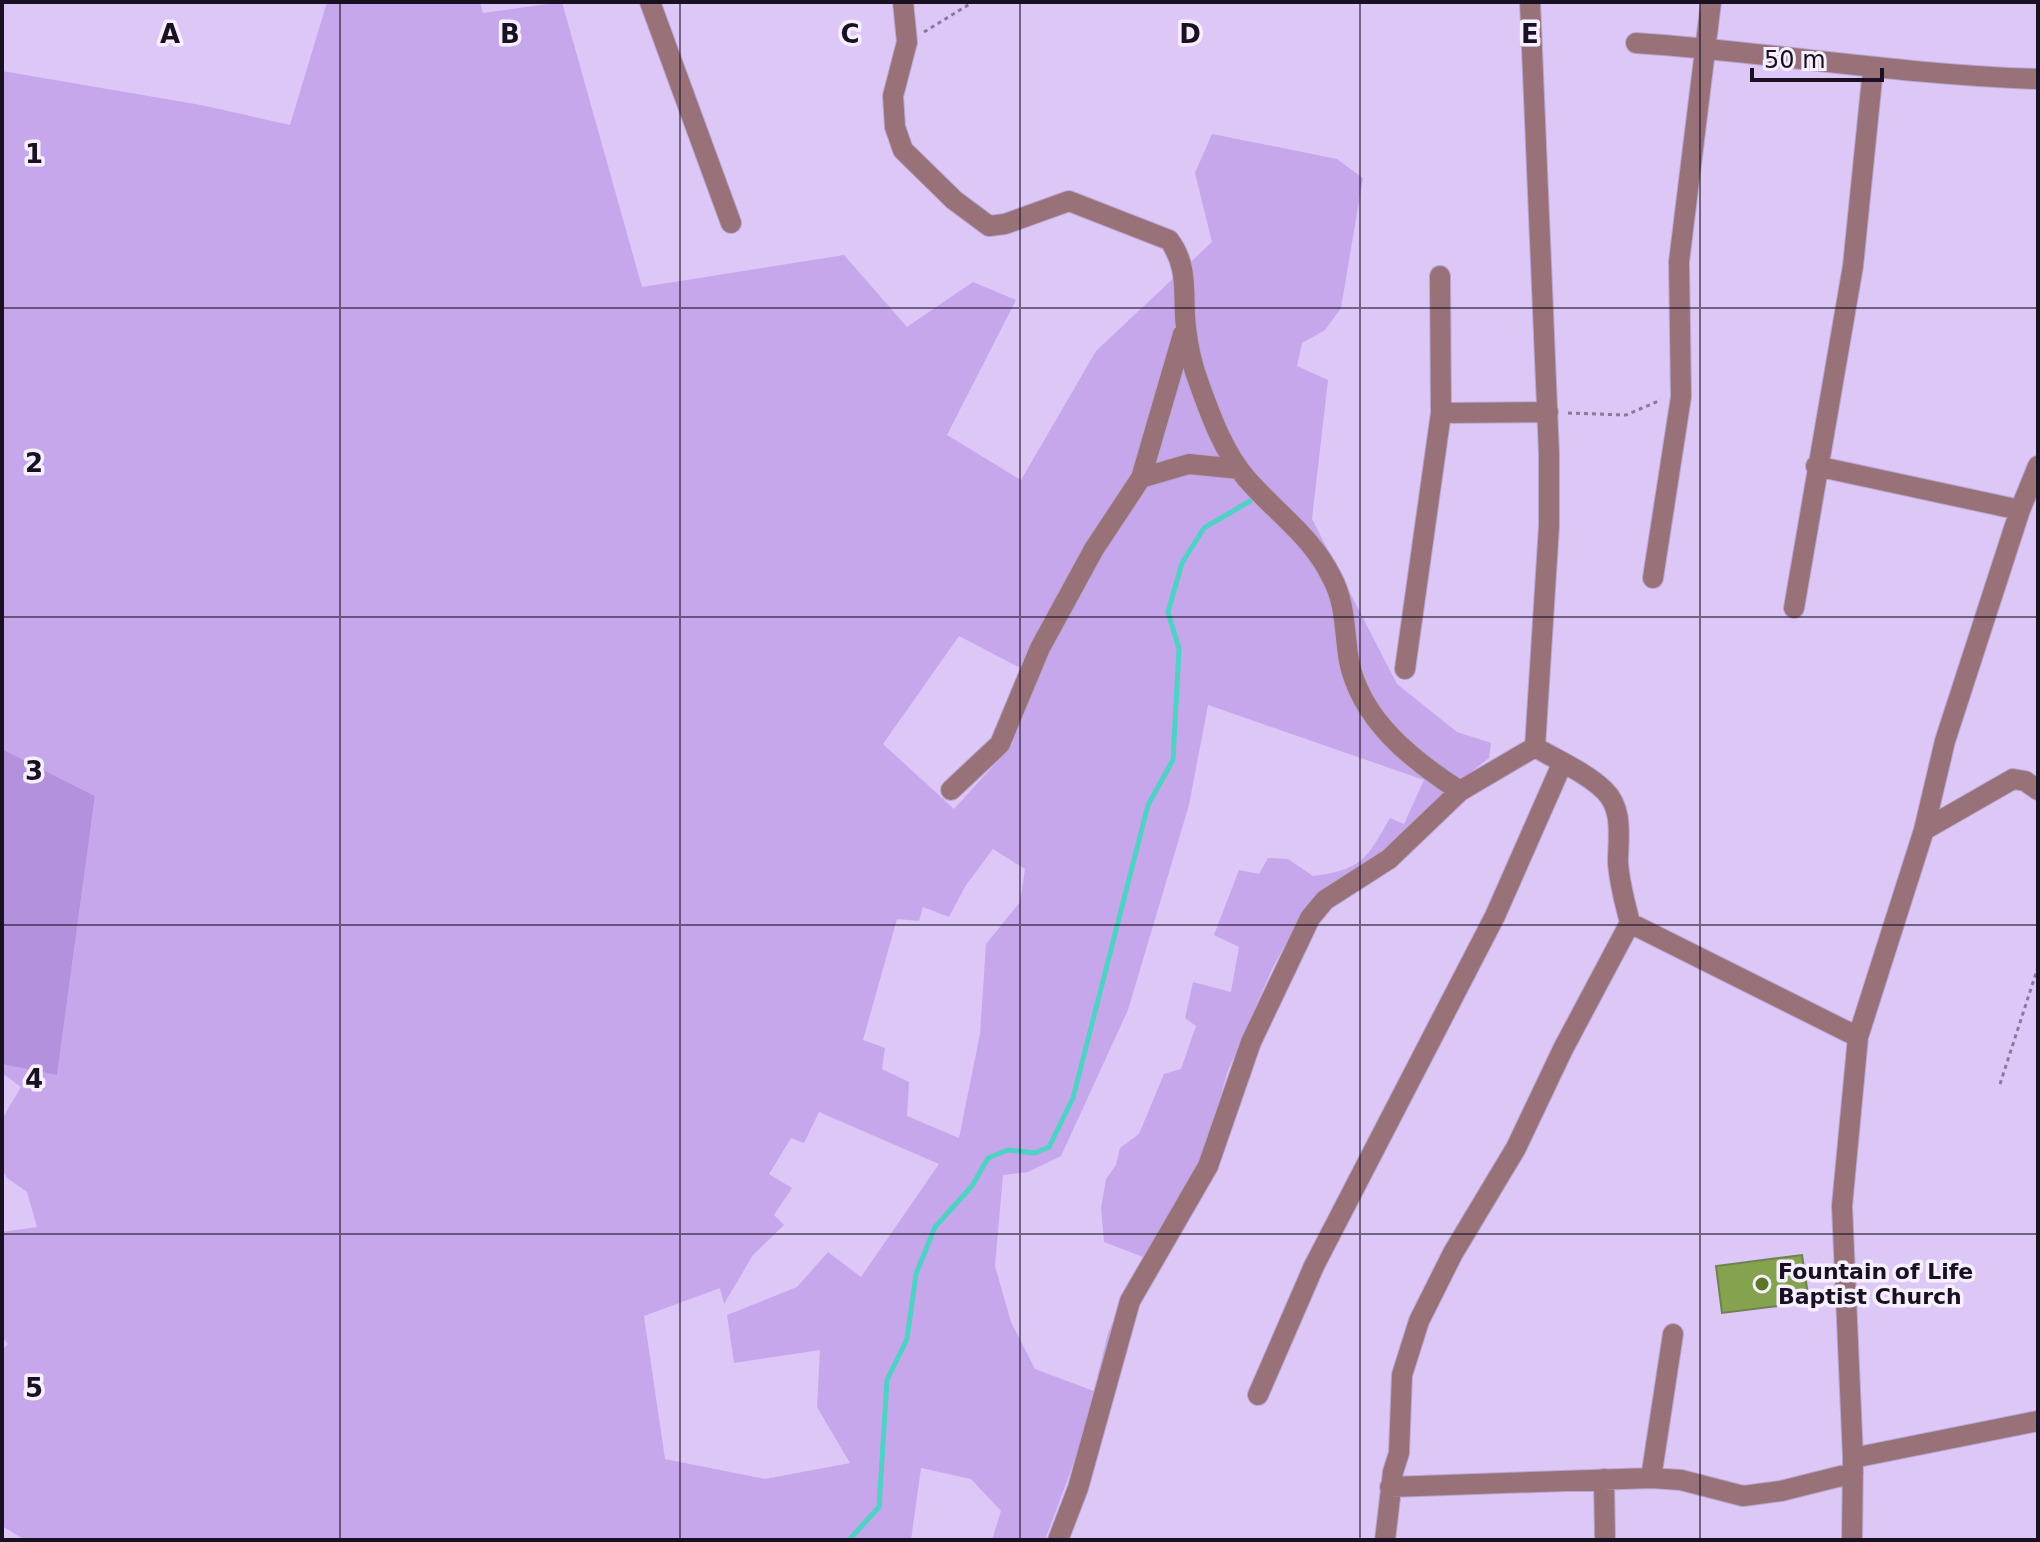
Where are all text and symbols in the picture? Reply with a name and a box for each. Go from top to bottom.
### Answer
text: A [160,19,180,49]
text: B [500,19,520,49]
text: C [840,19,860,49]
text: D [1179,19,1201,49]
text: E [1521,19,1539,49]
scale bar [1752,32,1882,82]
text: 50 m [1764,46,1826,74]
text: 1 [25,139,43,169]
text: 2 [25,448,43,478]
text: 3 [25,756,43,786]
text: 4 [25,1064,43,1094]
place label: Fountain of Life Baptist Church [1778,1259,1973,1309]
marker: Fountain of Life Baptist Church [1753,1275,1771,1293]
text: 5 [25,1373,43,1403]

